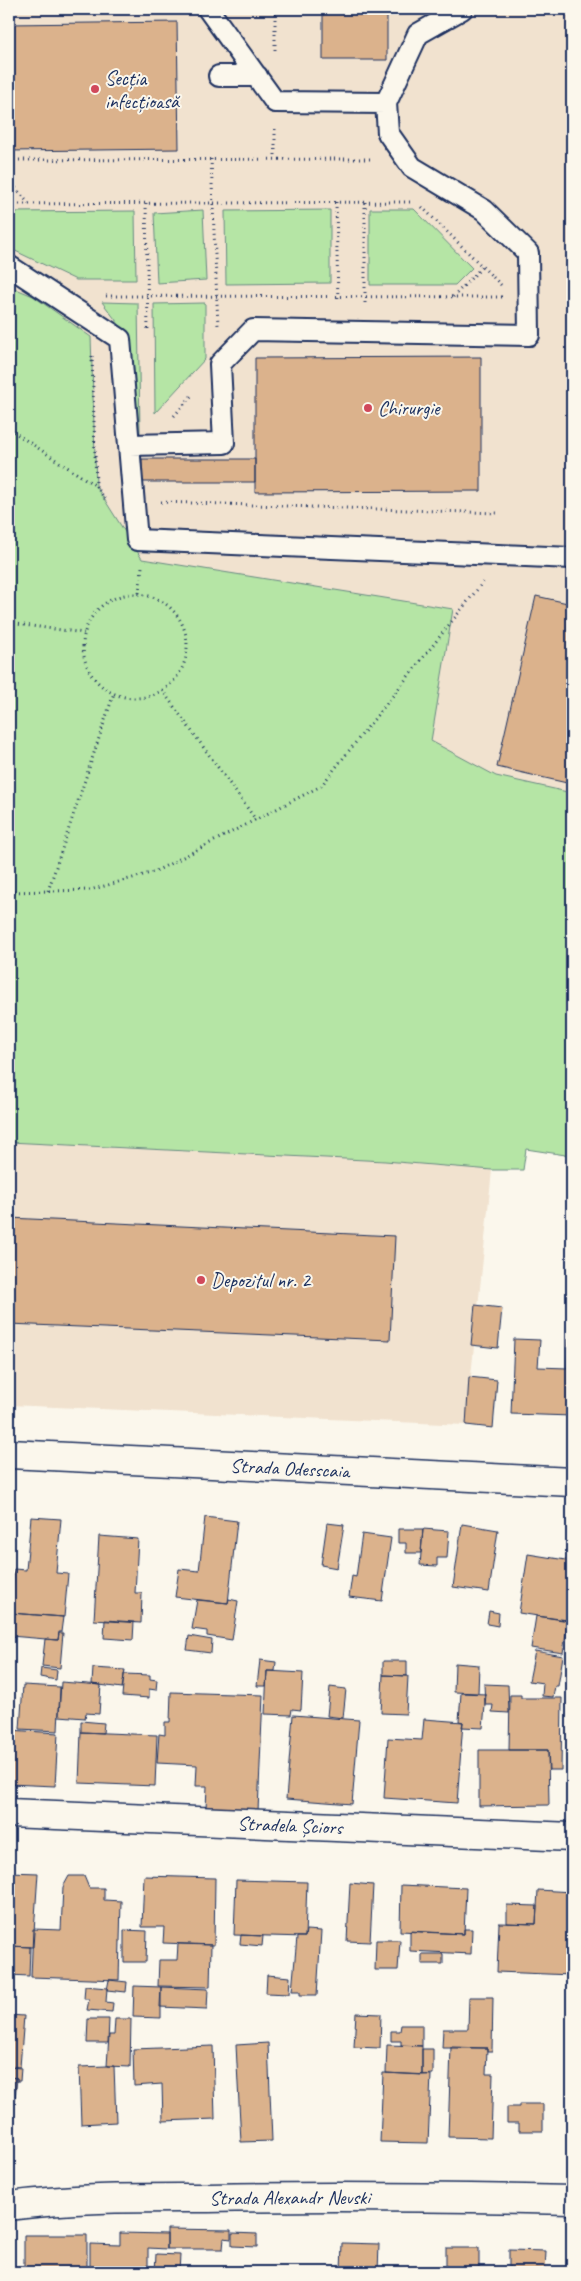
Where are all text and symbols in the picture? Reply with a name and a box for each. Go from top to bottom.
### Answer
place label: Secția infecțioasă [105,66,181,114]
marker: Secția infecțioasă [89,83,101,95]
place label: Chirurgie [378,396,441,421]
marker: Chirurgie [362,402,374,414]
place label: Depozitul nr. 2 [211,1268,312,1293]
marker: Depozitul nr. 2 [195,1274,207,1286]
street label: Strada Odesscaia [229,1453,352,1483]
street label: Stradela Șciors [237,1810,345,1840]
street label: Strada Alexandr Nevski [209,2184,372,2210]

